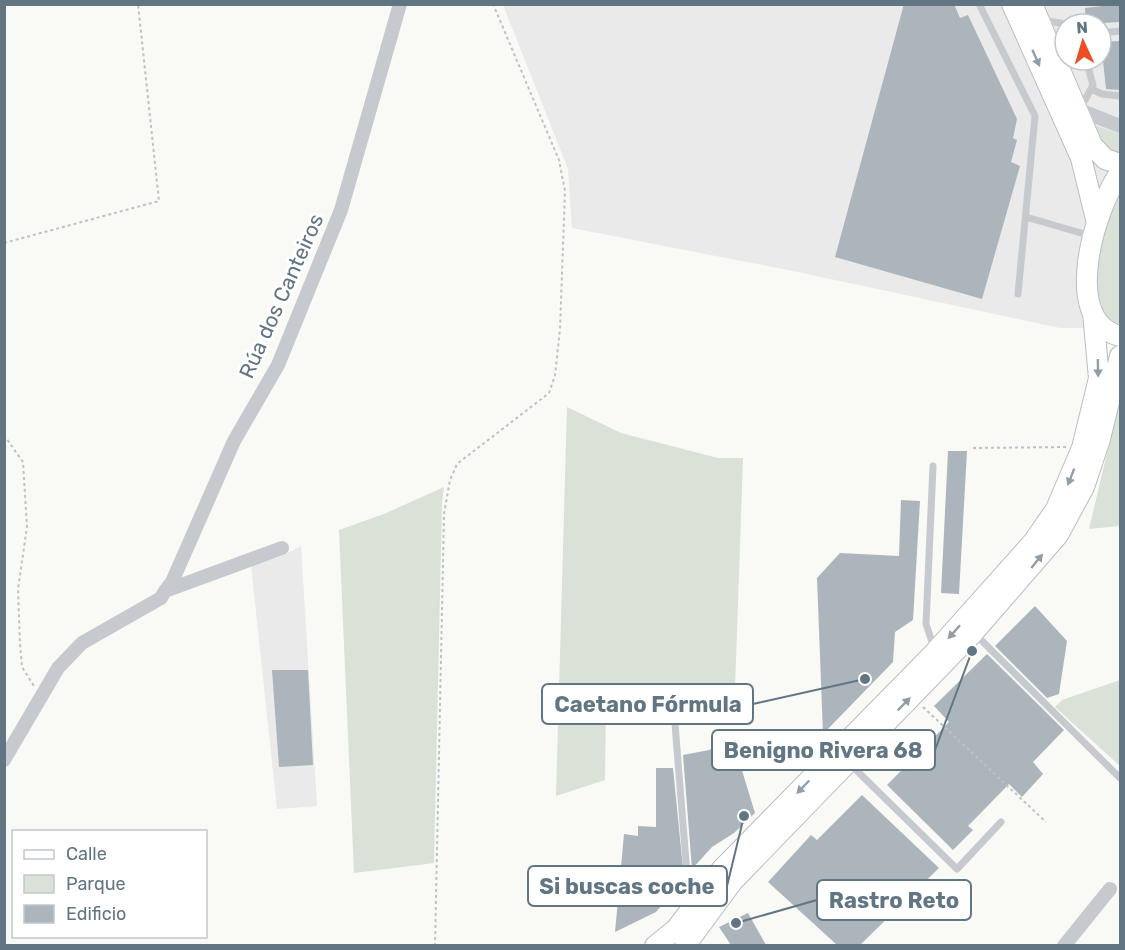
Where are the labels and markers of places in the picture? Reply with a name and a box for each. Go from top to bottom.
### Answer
callout: Caetano Fórmula [542,684,753,724]
callout: Benigno Rivera 68 [712,730,935,770]
callout: Si buscas coche [528,866,727,906]
callout: Rastro Reto [817,880,971,920]

